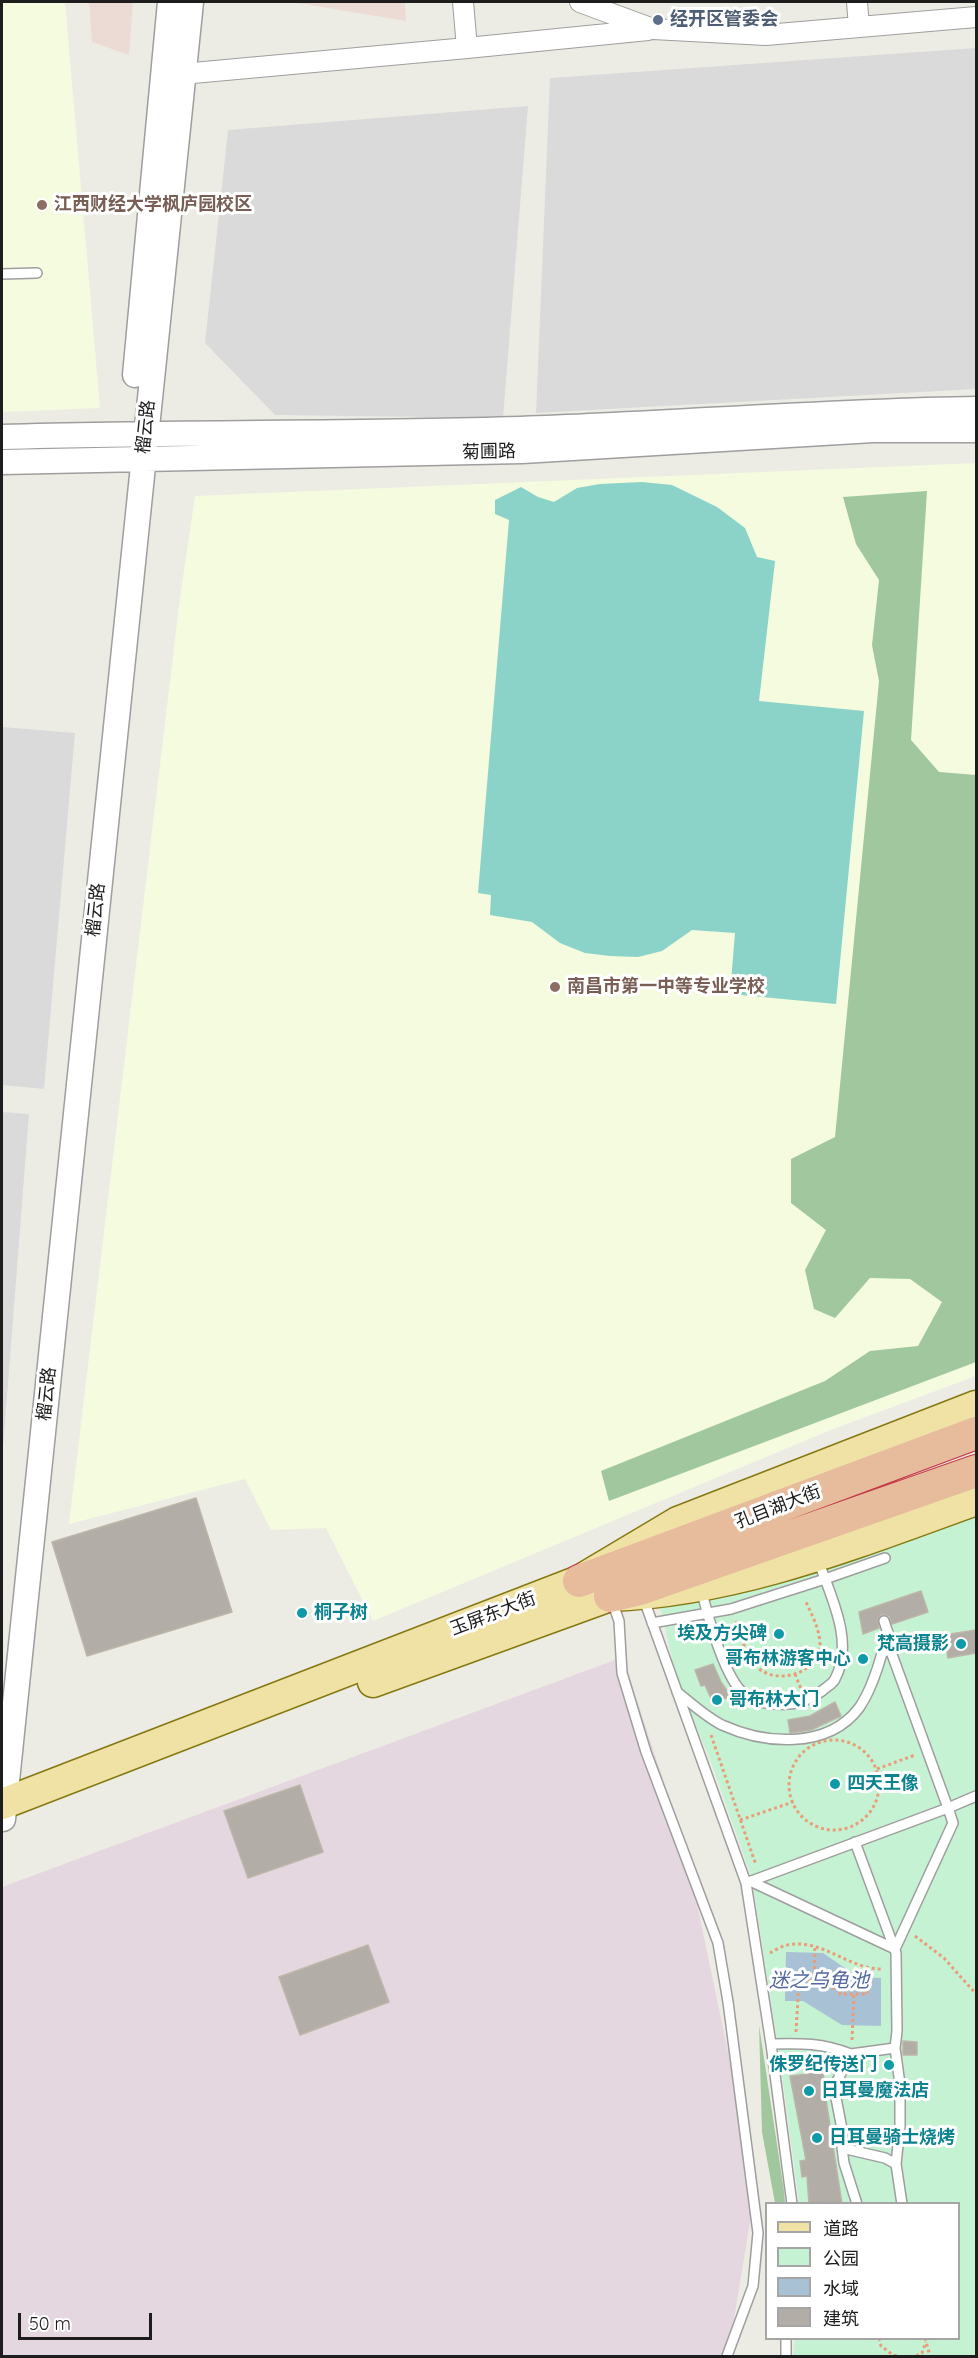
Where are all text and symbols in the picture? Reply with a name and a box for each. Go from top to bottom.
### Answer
place label: 经开区管委会 [670,9,778,31]
marker: 经开区管委会 [651,13,665,27]
place label: 江西财经大学枫庐园校区 [54,194,252,216]
marker: 江西财经大学枫庐园校区 [35,198,49,212]
street label: 榴云路 [132,399,160,455]
street label: 菊圃路 [462,441,516,463]
street label: 榴云路 [82,882,110,938]
place label: 南昌市第一中等专业学校 [567,976,765,998]
marker: 南昌市第一中等专业学校 [548,980,562,994]
street label: 榴云路 [33,1366,61,1422]
street label: 孔目湖大街 [732,1481,824,1533]
street label: 玉屏东大街 [447,1588,539,1640]
place label: 桐子树 [314,1602,368,1624]
marker: 桐子树 [295,1606,309,1620]
place label: 埃及方尖碑 [677,1623,767,1645]
marker: 埃及方尖碑 [772,1627,786,1641]
place label: 梵高摄影 [877,1633,949,1655]
marker: 梵高摄影 [954,1637,968,1651]
place label: 哥布林游客中心 [725,1648,851,1670]
marker: 哥布林游客中心 [856,1652,870,1666]
place label: 哥布林大门 [729,1689,819,1711]
marker: 哥布林大门 [710,1693,724,1707]
place label: 四天王像 [847,1773,919,1795]
marker: 四天王像 [828,1777,842,1791]
water label: 迷之乌龟池 [769,1969,869,1993]
place label: 侏罗纪传送门 [769,2054,877,2076]
marker: 侏罗纪传送门 [882,2058,896,2072]
place label: 日耳曼魔法店 [821,2080,929,2102]
marker: 日耳曼魔法店 [802,2084,816,2098]
place label: 日耳曼骑士烧烤 [829,2127,955,2149]
marker: 日耳曼骑士烧烤 [810,2131,824,2145]
legend [765,2202,960,2340]
text: 道路 [823,2217,859,2240]
text: 公园 [823,2247,859,2270]
text: 水域 [823,2277,859,2300]
scale bar [21,2301,154,2339]
text: 建筑 [823,2307,859,2330]
text: 50 m [29,2312,71,2335]

